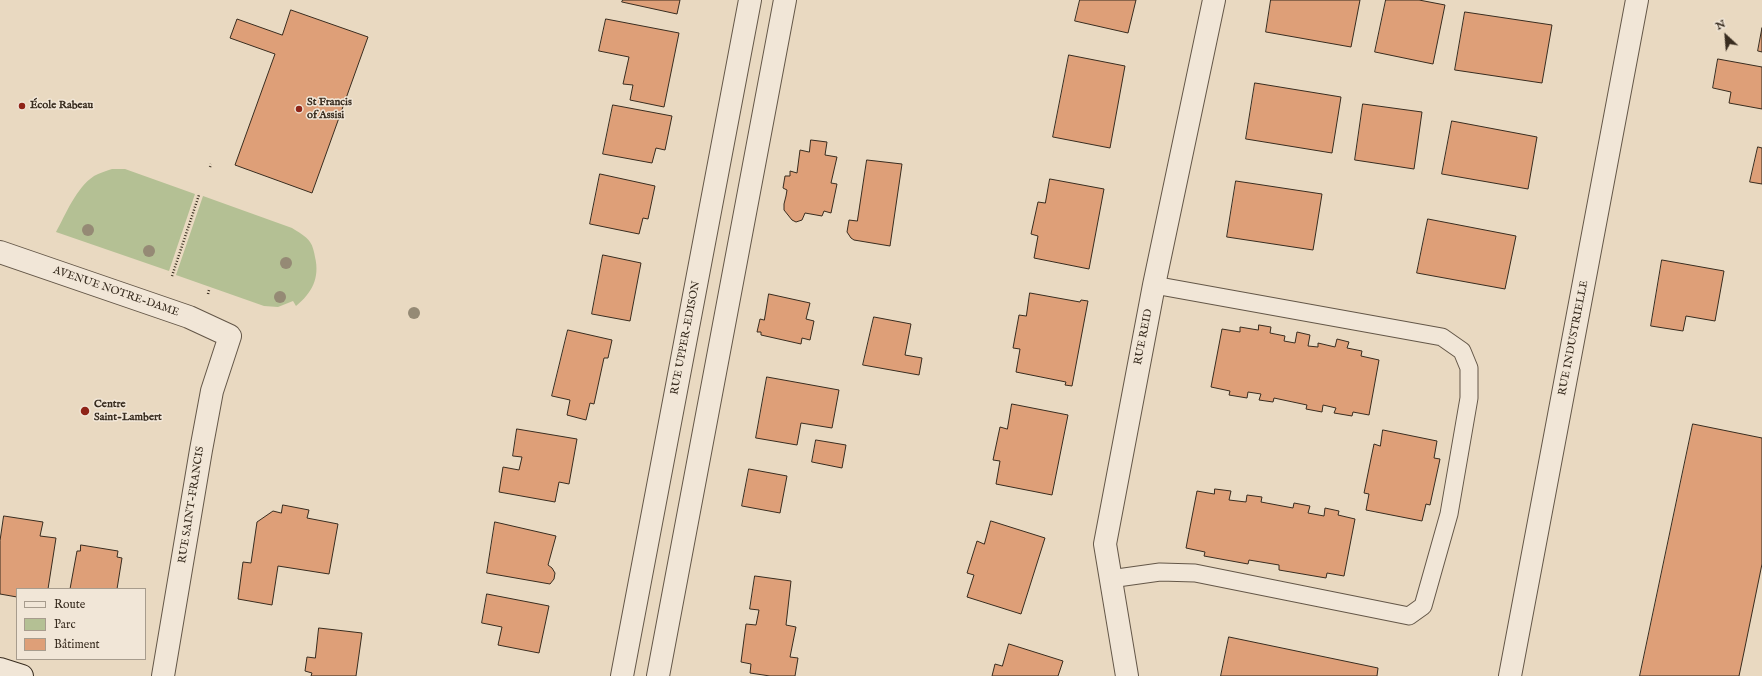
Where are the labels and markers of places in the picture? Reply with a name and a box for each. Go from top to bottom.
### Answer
place label: St Francis of Assisi [307,96,352,122]
place label: École Rabeau [30,99,93,113]
marker: École Rabeau [17,101,27,111]
marker: St Francis of Assisi [294,104,304,114]
place label: Centre Saint-Lambert [94,398,162,424]
marker: Centre Saint-Lambert [79,405,91,417]

